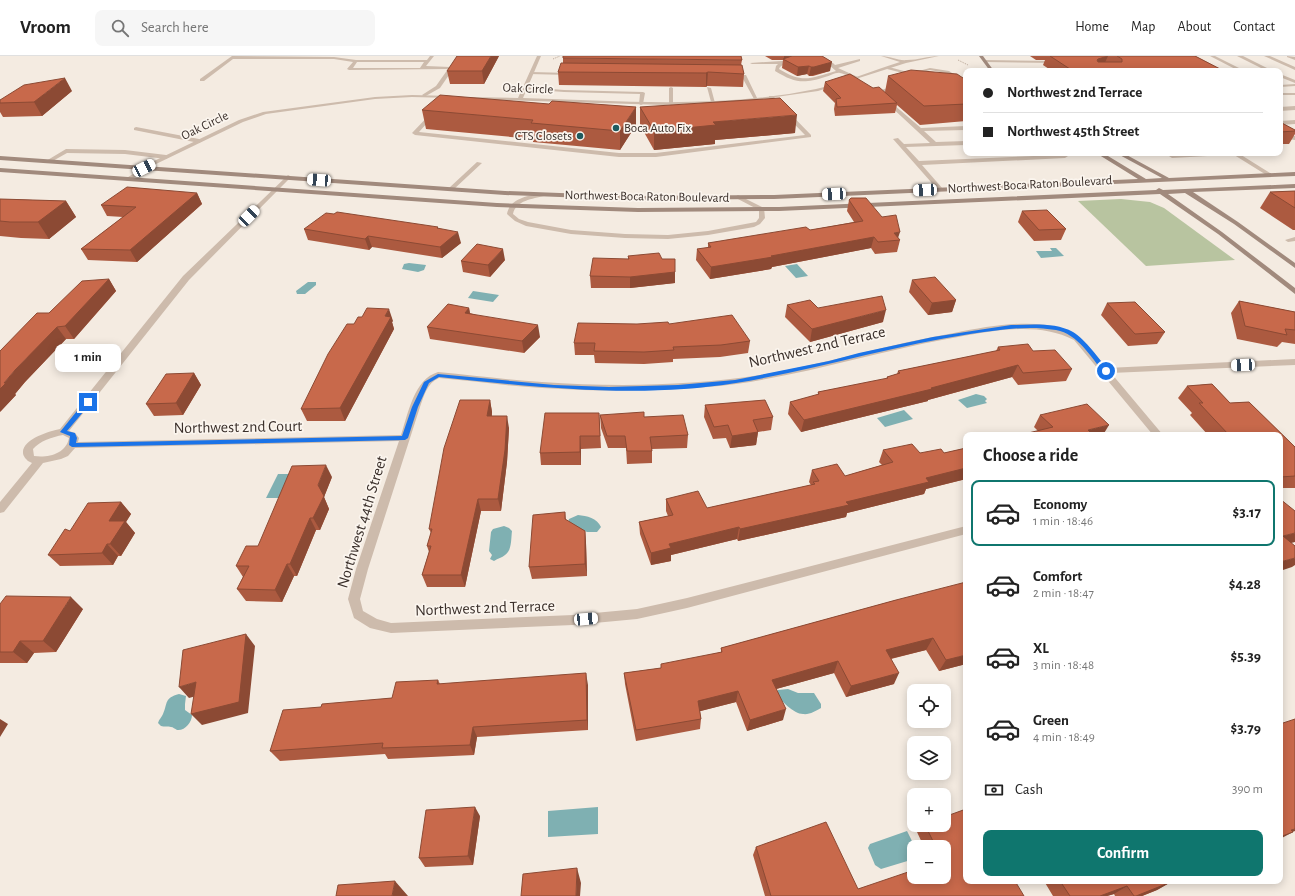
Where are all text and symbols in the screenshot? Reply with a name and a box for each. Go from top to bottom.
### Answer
search box [95,10,375,46]
icon: search [109,17,131,39]
text: Vroom [20,18,71,37]
text: Search here [141,20,209,35]
text: Home [1075,20,1109,34]
text: Map [1131,20,1155,34]
text: About [1177,20,1211,34]
text: Contact [1233,20,1275,34]
street label: Oak Circle [502,82,554,96]
text: Northwest 2nd Terrace [1007,85,1142,100]
street label: Oak Circle [179,109,231,143]
place label: Boca Auto Fix [624,122,691,135]
marker: Boca Auto Fix [611,123,621,133]
text: Northwest 45th Street [1007,124,1139,139]
place label: CTS Closets [515,130,572,143]
marker: CTS Closets [575,131,585,141]
car [131,157,157,179]
car [307,173,331,187]
street label: Northwest Boca Raton Boulevard [947,174,1113,196]
car [913,183,937,197]
car [822,187,846,201]
street label: Northwest Boca Raton Boulevard [564,189,730,205]
car [236,203,262,229]
street label: Northwest 2nd Terrace [747,323,887,371]
callout: 1 min [55,344,121,372]
text: 1 min [74,351,102,364]
car [1231,358,1255,372]
route start [1097,362,1115,380]
route end [79,393,97,411]
street label: Northwest 2nd Court [173,418,303,436]
text: Choose a ride [983,447,1078,465]
street label: Northwest 44th Street [334,454,390,590]
icon: car [985,495,1021,531]
text: Economy [1033,497,1087,512]
text: $3.17 [1232,505,1261,520]
text: 1 min · 18:46 [1033,515,1093,528]
icon: car [985,567,1021,603]
text: Comfort [1033,569,1082,584]
text: $4.28 [1229,577,1261,592]
text: 2 min · 18:47 [1033,587,1094,600]
street label: Northwest 2nd Terrace [415,598,555,618]
car [574,612,598,626]
icon: car [985,639,1021,675]
text: XL [1033,641,1049,656]
text: $5.39 [1231,649,1261,664]
text: 3 min · 18:48 [1033,659,1094,672]
map controls [907,684,951,884]
button: locate [907,684,951,728]
icon: car [985,711,1021,747]
text: Green [1033,713,1069,728]
text: $3.79 [1231,721,1261,736]
text: 4 min · 18:49 [1033,731,1095,744]
button: layers [907,736,951,780]
icon: cash [983,779,1005,801]
text: Cash [1015,782,1043,797]
text: 390 m [1232,783,1263,796]
button: + [907,788,951,832]
button: Confirm [983,830,1263,876]
button: − [907,840,951,884]

